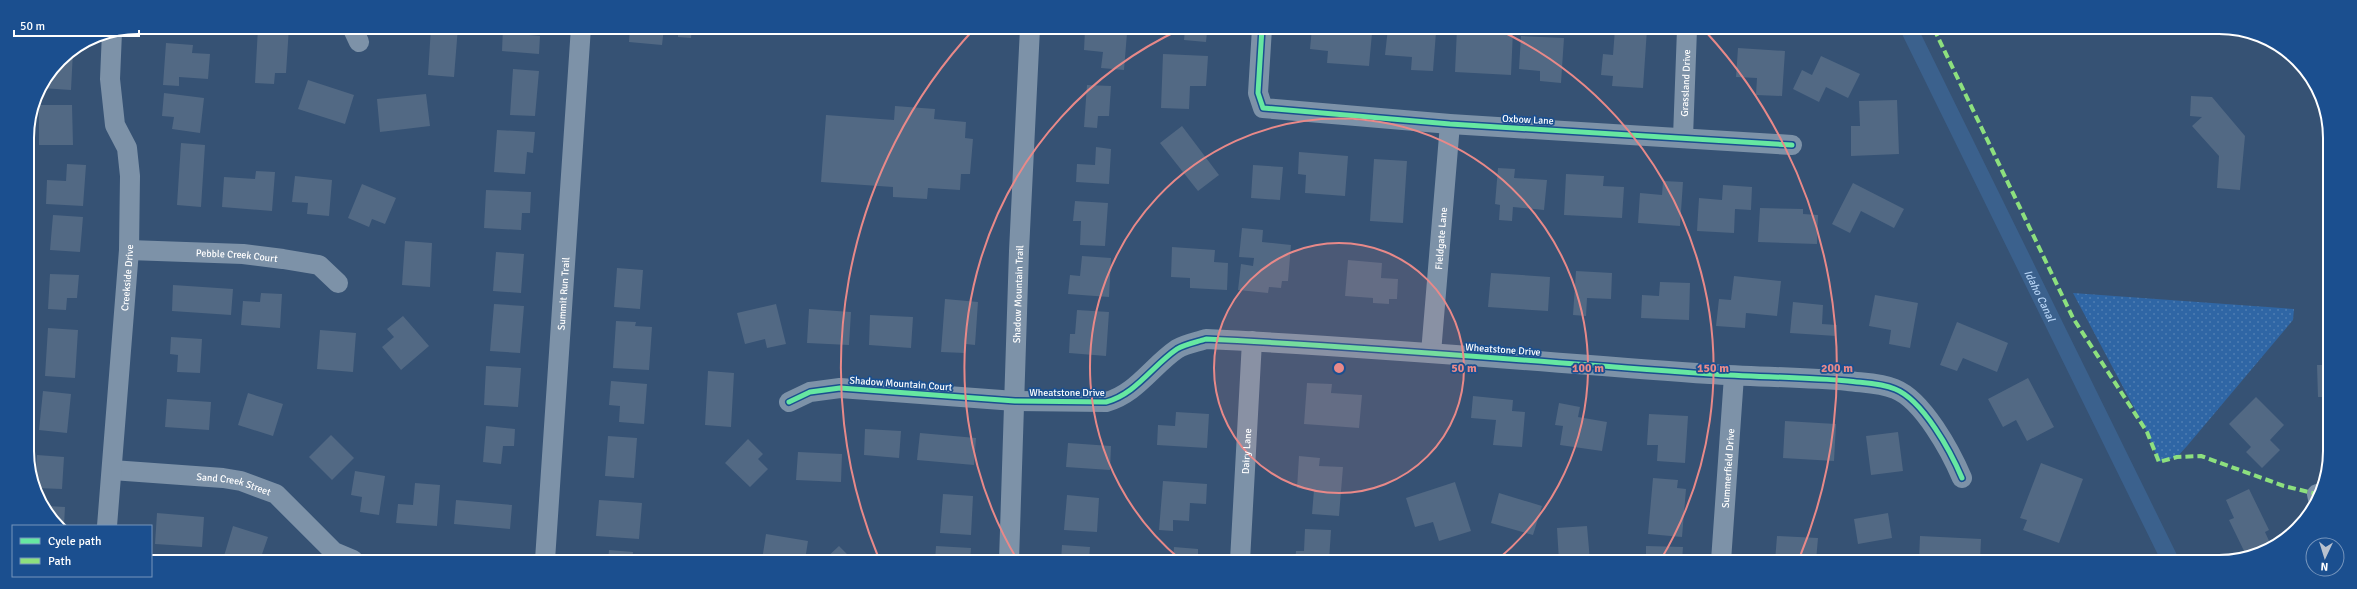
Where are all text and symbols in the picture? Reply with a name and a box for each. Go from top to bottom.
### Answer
scale bar [14,12,139,38]
text: 50 m [20,19,45,34]
street label: Grassland Drive [1679,49,1693,117]
street label: Oxbow Lane [1502,113,1554,127]
street label: Fieldgate Lane [1433,207,1450,270]
street label: Creekside Drive [119,244,136,312]
street label: Shadow Mountain Trail [1011,245,1026,343]
street label: Pebble Creek Court [196,247,279,265]
street label: Summit Run Trail [556,257,572,331]
water label: Idaho Canal [2021,268,2058,324]
street label: Wheatstone Drive [1465,341,1541,359]
centre of rings [1332,361,1346,375]
text: 50 m [1451,361,1477,376]
text: 100 m [1572,361,1604,376]
text: 150 m [1697,361,1729,376]
text: 200 m [1821,361,1853,376]
street label: Shadow Mountain Court [849,374,953,394]
street label: Wheatstone Drive [1029,387,1105,399]
street label: Dairy Lane [1240,428,1254,474]
street label: Summerfield Drive [1720,428,1737,508]
street label: Sand Creek Street [196,471,273,499]
legend [12,525,152,577]
text: Cycle path [48,534,101,549]
north arrow [2305,537,2345,577]
text: Path [48,554,71,569]
text: N [2320,560,2329,573]

